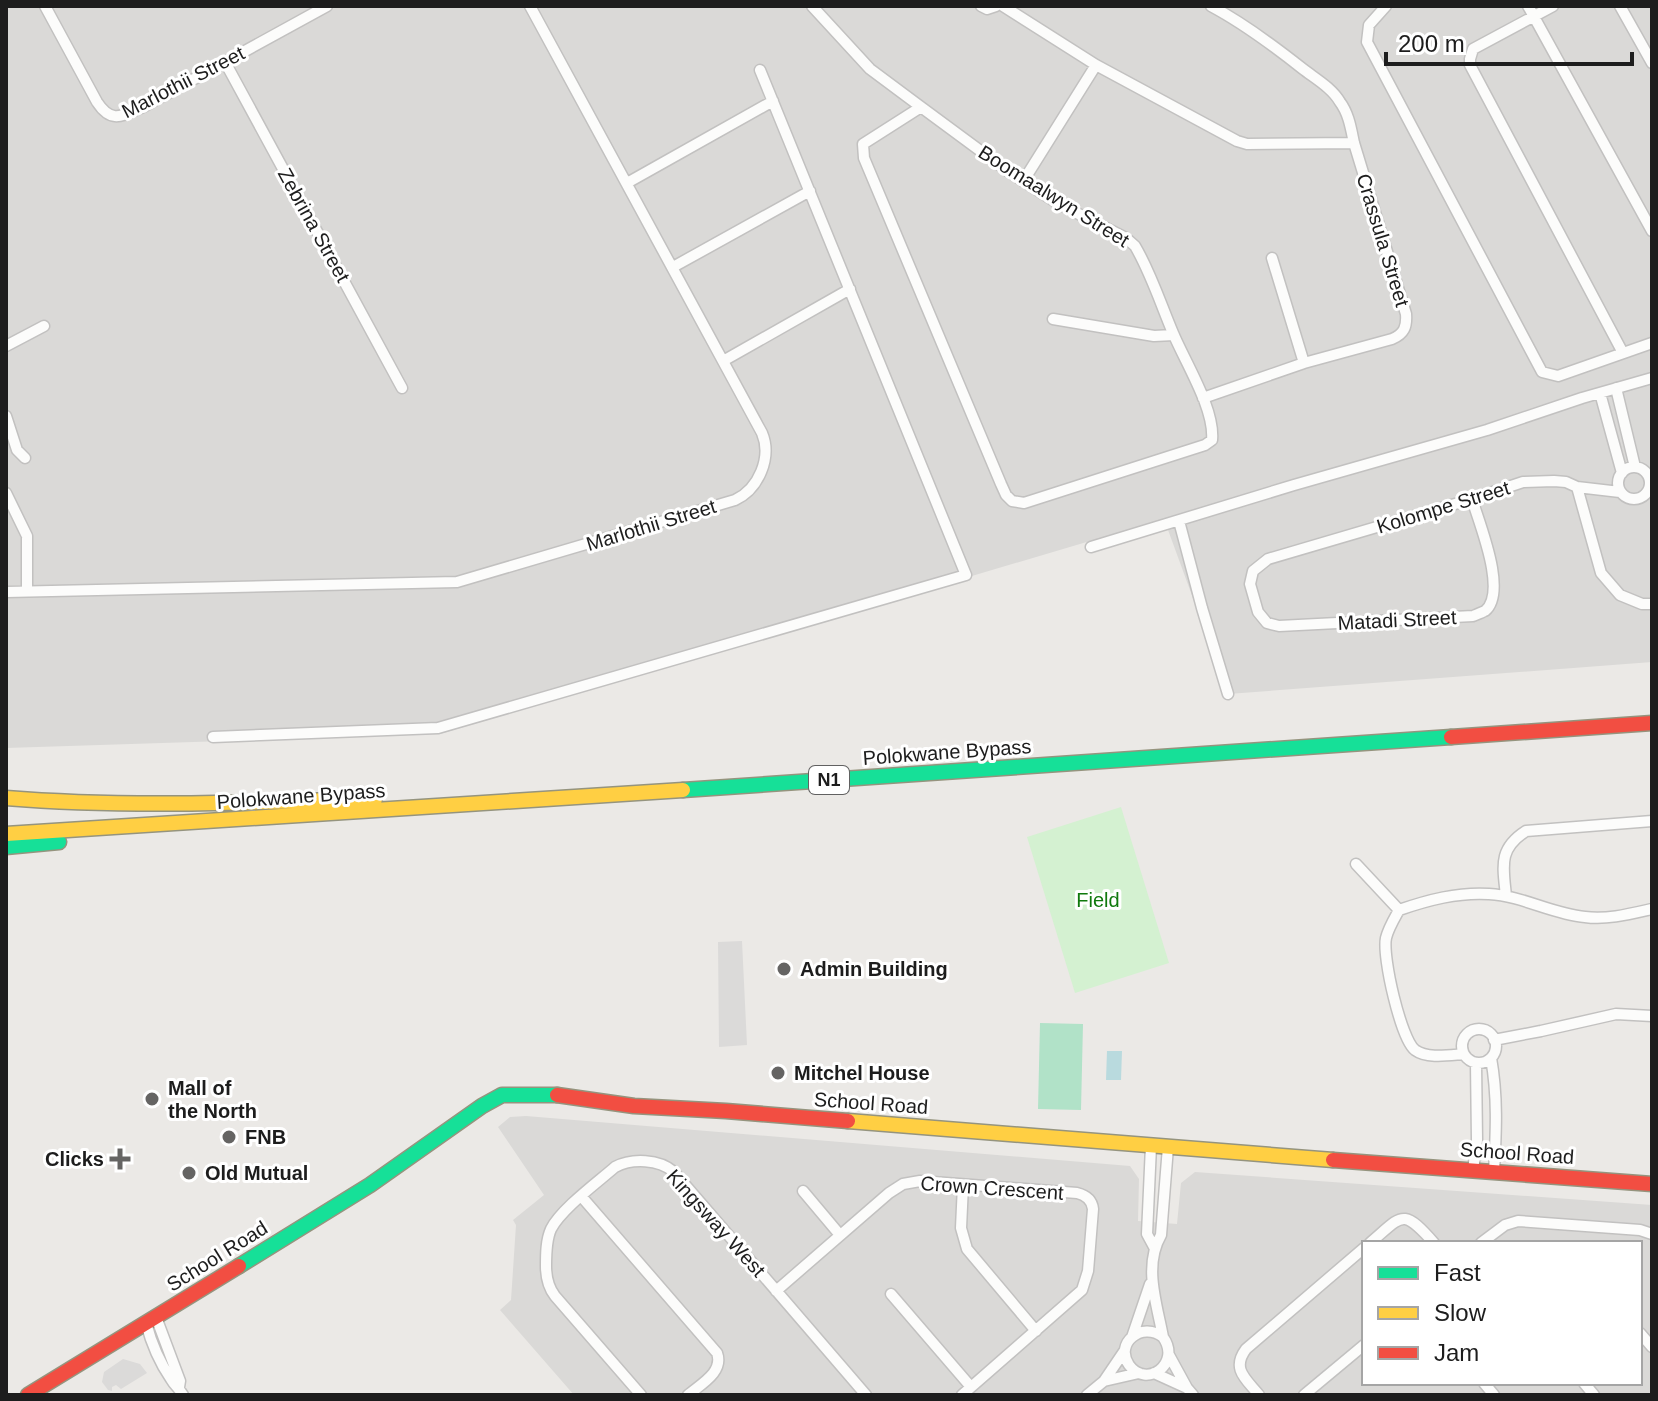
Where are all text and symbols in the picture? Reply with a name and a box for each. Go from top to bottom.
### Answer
scale bar [1386,16,1632,66]
text: 200 m [1398,30,1465,57]
street label: Marlothii Street [118,41,248,122]
street label: Boomaalwyn Street [975,141,1134,252]
street label: Zebrina Street [274,164,355,286]
street label: Crassula Street [1352,171,1414,310]
street label: Kolompe Street [1374,476,1513,538]
street label: Marlothii Street [583,495,719,555]
street label: Matadi Street [1337,606,1457,634]
street label: Polokwane Bypass [862,735,1032,769]
road number: N1 [809,766,849,794]
street label: Polokwane Bypass [216,779,386,813]
park label: Field [1076,889,1120,911]
place label: Admin Building [800,958,948,980]
marker: Admin Building [775,960,793,978]
place label: Mitchel House [794,1062,930,1084]
marker: Mitchel House [769,1064,787,1082]
place label: Mall of the North [168,1077,257,1122]
street label: School Road [813,1088,929,1118]
marker: Mall of the North [143,1090,161,1108]
place label: FNB [245,1126,286,1148]
marker: FNB [220,1128,238,1146]
street label: School Road [1459,1138,1575,1168]
place label: Clicks [45,1148,104,1170]
marker: Clicks [111,1150,129,1168]
place label: Old Mutual [205,1162,308,1184]
marker: Old Mutual [180,1164,198,1182]
street label: Kingsway West [662,1165,770,1281]
street label: Crown Crescent [920,1172,1065,1204]
street label: School Road [163,1216,271,1296]
legend [1362,1241,1642,1385]
text: Fast [1434,1259,1481,1286]
text: Slow [1434,1299,1487,1326]
text: Jam [1434,1339,1479,1366]

